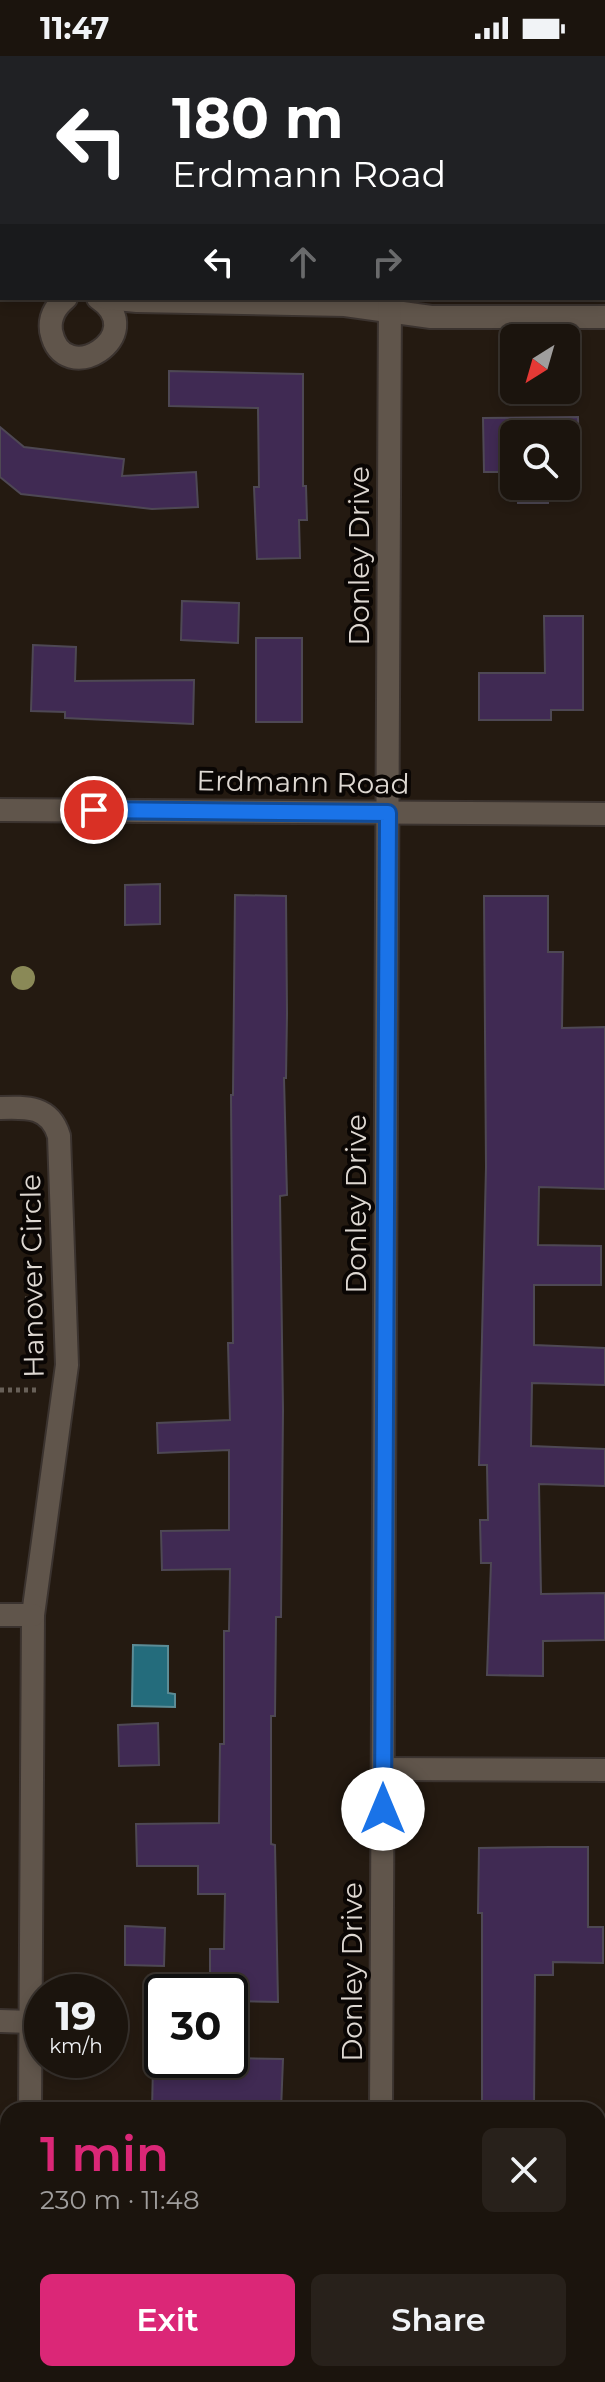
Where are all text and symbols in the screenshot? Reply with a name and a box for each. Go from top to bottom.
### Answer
text: 11:47 [40,10,109,47]
text: 180 m [172,84,344,152]
icon: left [40,88,144,192]
text: Erdmann Road [172,152,446,196]
icon: left [197,240,241,284]
icon: ahead [281,240,325,284]
icon: right [365,240,409,284]
north arrow [500,324,580,404]
map controls [500,324,580,500]
button: search [500,420,580,500]
street label: Donley Drive [342,466,376,646]
street label: Erdmann Road [196,763,410,801]
pin [60,776,128,844]
icon: arrive [72,788,116,832]
street label: Donley Drive [339,1114,373,1294]
street label: Hanover Circle [13,1174,51,1378]
position arrow [341,1767,425,1851]
street label: Donley Drive [335,1882,369,2062]
speed limit sign: 30 [144,1974,248,2078]
text: 19 [55,1991,97,2040]
text: km/h [49,2034,103,2058]
text: 1 min [40,2125,169,2183]
button: close [482,2128,566,2212]
text: 230 m · 11:48 [40,2184,200,2216]
button: Exit [40,2274,295,2366]
button: Share [311,2274,566,2366]

